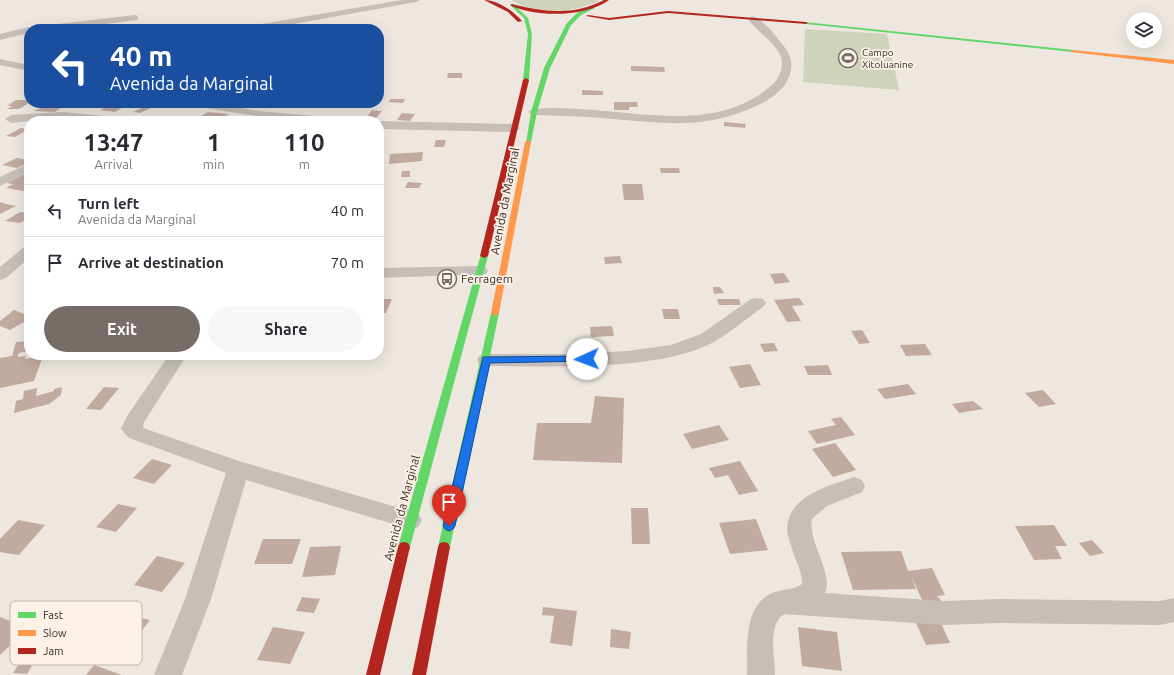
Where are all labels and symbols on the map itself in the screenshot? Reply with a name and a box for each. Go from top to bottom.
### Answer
sports icon: Campo Xitoluanine [837,47,859,69]
place label: Campo Xitoluanine [862,47,913,70]
street label: Avenida da Marginal [488,146,521,256]
bus stop icon: Ferragem [436,268,458,290]
place label: Ferragem [461,272,513,285]
position arrow [566,338,608,380]
street label: Avenida da Marginal [381,454,422,562]
pin [432,485,466,526]
legend [10,601,142,665]
text: Fast [43,609,64,621]
text: Slow [43,627,67,639]
text: Jam [43,645,64,657]

